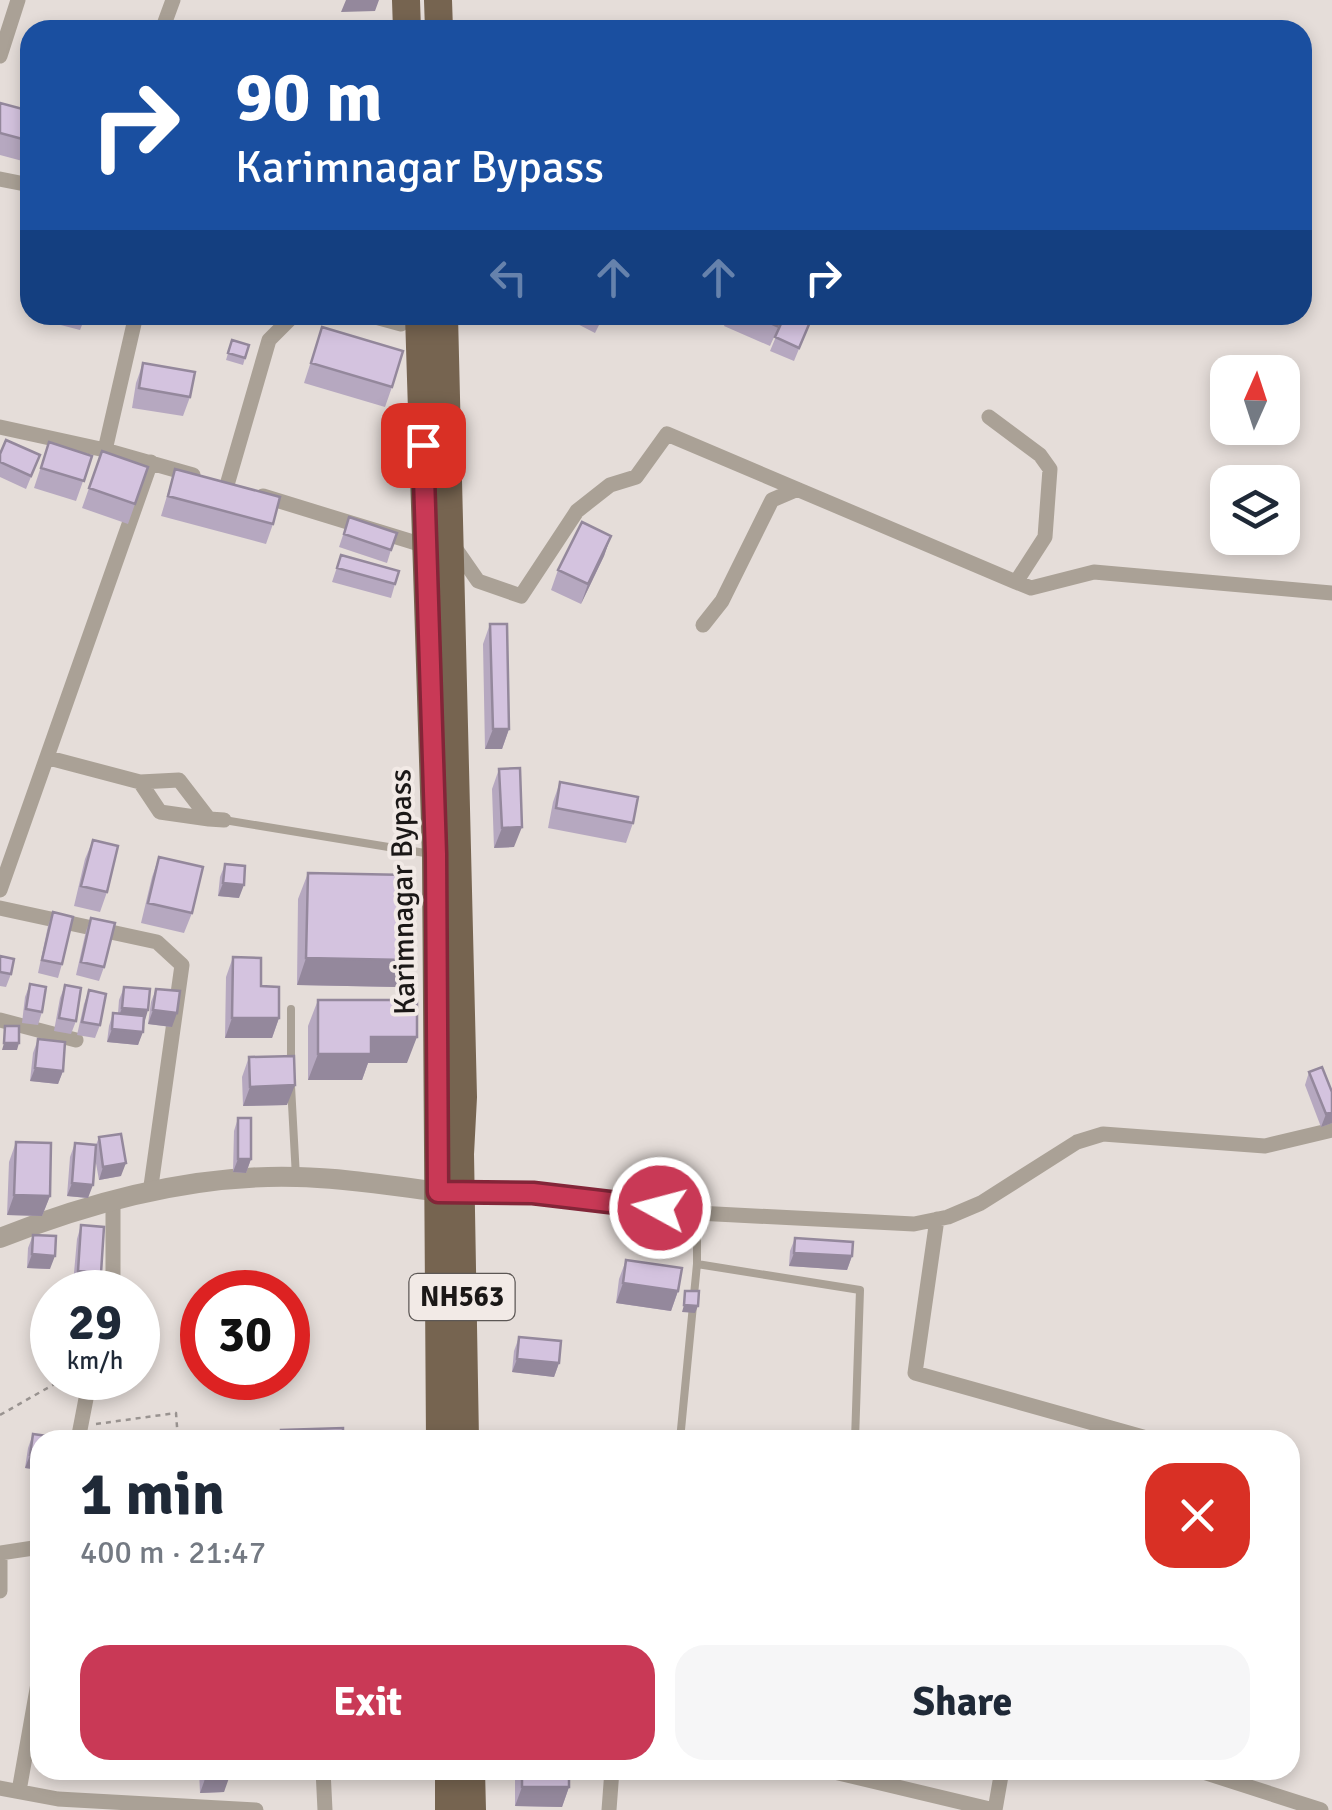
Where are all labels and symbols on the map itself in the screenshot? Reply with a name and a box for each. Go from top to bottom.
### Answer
north arrow [1210,355,1300,445]
pin [381,403,466,488]
street label: Karimnagar Bypass [382,769,424,1015]
position arrow [608,1156,712,1260]
speed limit sign: 30 [180,1270,310,1400]
road number: NH563 [410,1274,514,1320]

